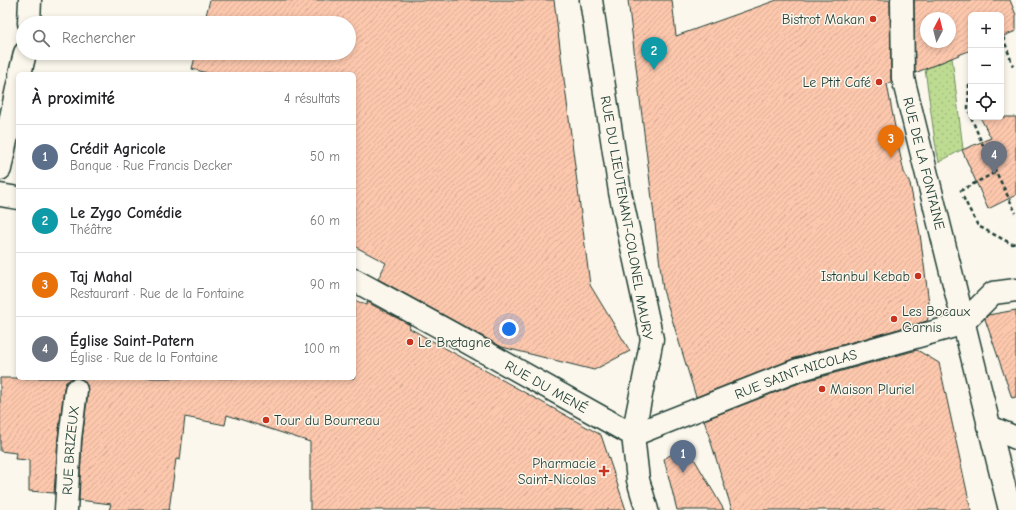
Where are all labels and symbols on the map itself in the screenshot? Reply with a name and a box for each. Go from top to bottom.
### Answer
place label: Bistrot Makan [782,11,865,28]
north arrow [920,12,956,48]
marker: Bistrot Makan [868,14,878,24]
pin: 2 [641,37,667,70]
place label: Le Ptit Café [803,74,871,91]
marker: Le Ptit Café [874,77,884,87]
street label: RUE DU LIEUTENANT-COLONEL MAURY [597,95,657,342]
street label: RUE DE LA FONTAINE [899,95,948,232]
pin: 3 [878,125,904,158]
pin: 4 [981,141,1007,174]
place label: Istanbul Kebab [821,268,910,285]
marker: Istanbul Kebab [913,271,923,281]
place label: Les Bocaux Garnis [902,303,970,336]
marker: Les Bocaux Garnis [889,314,899,324]
your location [499,319,519,339]
place label: Le Bretagne [418,334,490,351]
marker: Le Bretagne [405,337,415,347]
street label: RUE SAINT-NICOLAS [732,346,859,403]
street label: RUE DU MENÉ [502,357,591,417]
place label: Maison Pluriel [830,381,915,398]
marker: Maison Pluriel [817,384,827,394]
street label: RUE BRIZEUX [59,405,83,495]
place label: Tour du Bourreau [274,412,380,429]
marker: Tour du Bourreau [261,415,271,425]
pin: 1 [670,440,696,473]
place label: Pharmacie Saint-Nicolas [518,455,596,488]
marker: Pharmacie Saint-Nicolas [599,466,609,476]

